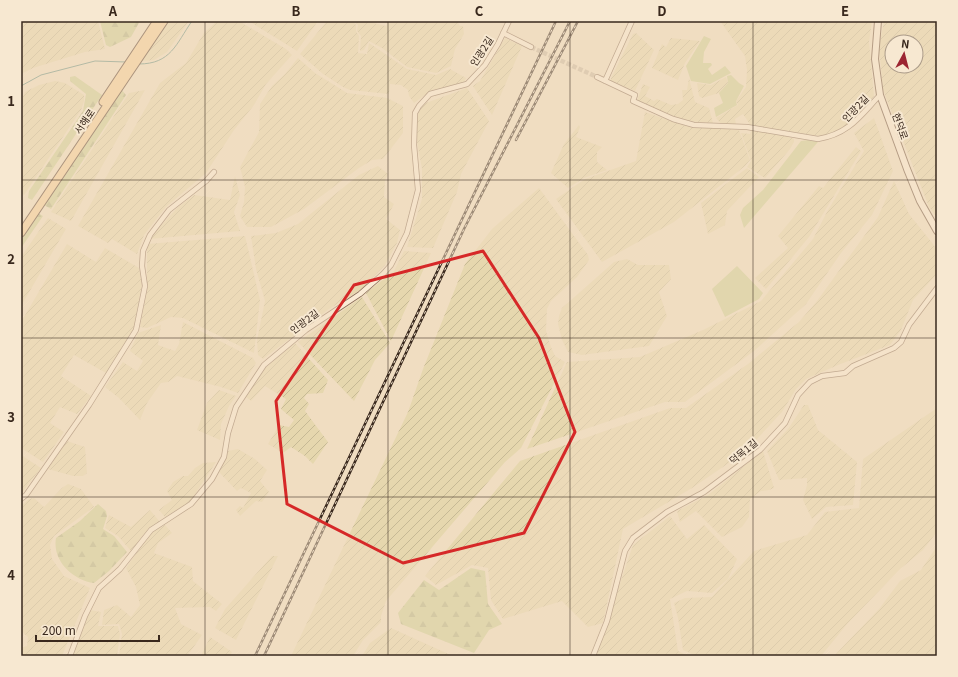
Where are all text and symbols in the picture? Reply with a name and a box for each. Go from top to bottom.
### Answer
text: A [108,1,118,20]
text: B [292,1,301,20]
text: C [475,1,484,20]
text: D [657,1,667,20]
text: E [841,1,849,20]
street label: 인광2길 [466,33,496,69]
north arrow [884,34,924,74]
text: N [900,35,910,52]
text: 1 [7,91,15,110]
street label: 인광2길 [838,91,872,125]
street label: 서해로 [70,105,98,137]
street label: 현덕로 [889,110,913,142]
text: 2 [7,249,15,268]
street label: 인광2길 [286,305,322,337]
text: 3 [7,407,15,426]
street label: 덕목1길 [725,435,761,467]
text: 4 [7,565,15,584]
scale bar [36,617,159,643]
text: 200 m [42,621,76,638]

